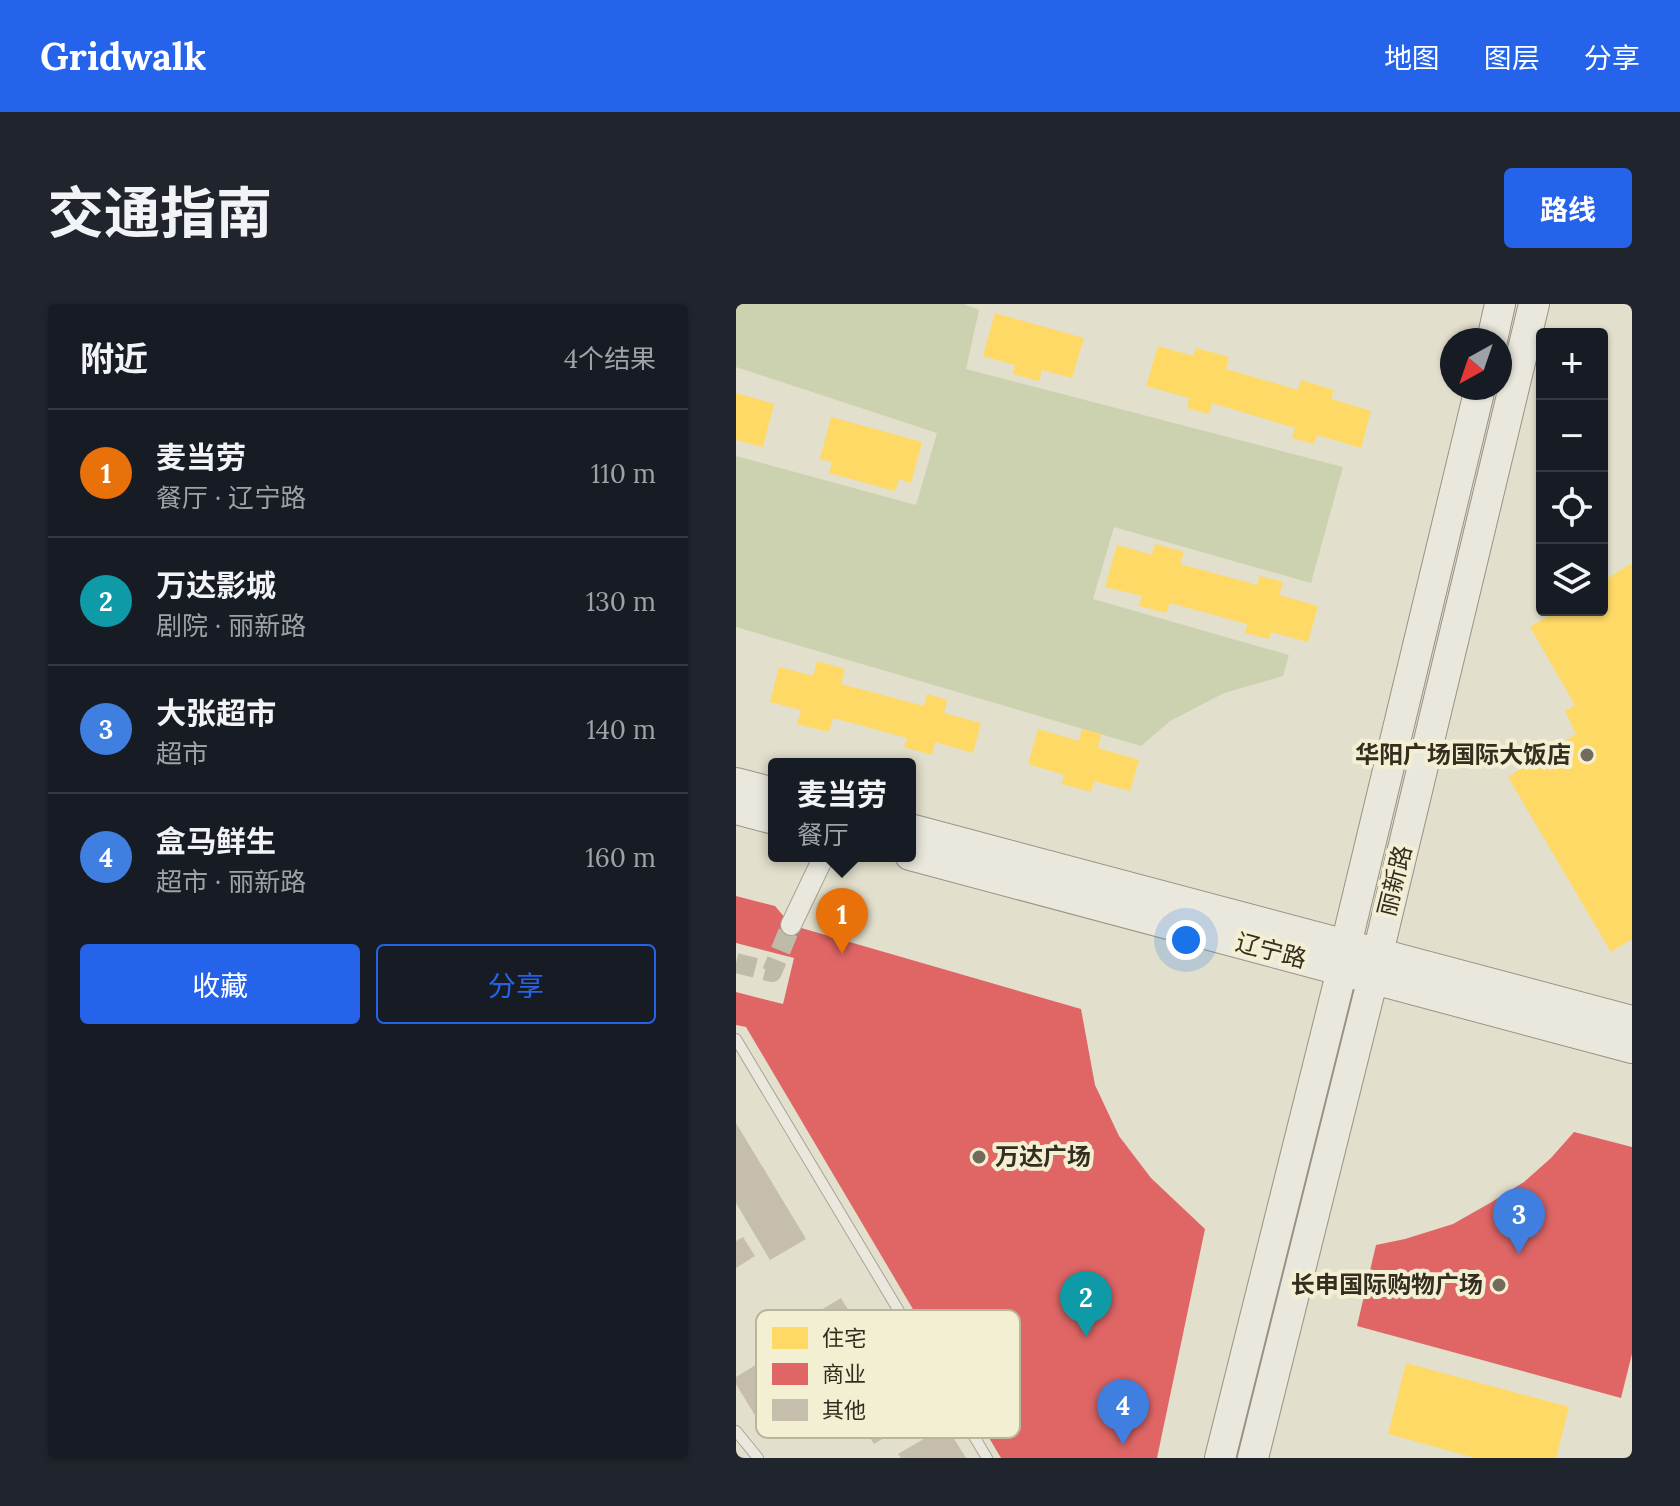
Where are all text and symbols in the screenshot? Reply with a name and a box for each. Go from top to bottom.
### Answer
text: Gridwalk [40,32,206,80]
text: 地图 [1384,40,1440,76]
text: 图层 [1484,40,1540,76]
text: 分享 [1584,40,1640,76]
button: 路线 [1504,168,1632,248]
text: 交通指南 [48,177,272,248]
north arrow [1440,328,1512,400]
map controls [1536,328,1608,616]
button: + [1536,328,1608,400]
text: 附近 [80,337,148,380]
text: 4个结果 [564,342,656,375]
button: − [1536,400,1608,472]
text: 麦当劳 [156,438,246,476]
text: 1 [101,457,111,490]
text: 110 m [591,457,656,490]
button: locate [1536,472,1608,544]
text: 餐厅 · 辽宁路 [156,481,306,514]
button: layers [1536,544,1608,616]
text: 万达影城 [156,566,276,604]
text: 2 [99,585,113,618]
text: 130 m [586,585,656,618]
text: 剧院 · 丽新路 [156,609,306,642]
text: 大张超市 [156,694,276,732]
text: 3 [99,713,113,746]
text: 140 m [586,713,656,746]
text: 超市 [156,737,208,770]
place label: 华阳广场国际大饭店 [1355,739,1571,770]
marker: 华阳广场国际大饭店 [1578,746,1596,764]
popup [768,758,916,862]
text: 麦当劳 [797,775,887,813]
text: 餐厅 [797,818,849,851]
text: 盒马鲜生 [156,822,276,860]
text: 4 [99,841,113,874]
text: 160 m [585,841,656,874]
street label: 丽新路 [1371,842,1418,920]
text: 超市 · 丽新路 [156,865,306,898]
pin: 1 [816,888,868,954]
your location [1166,920,1206,960]
street label: 辽宁路 [1232,926,1310,975]
button: 收藏 [80,944,360,1024]
button: 分享 [376,944,656,1024]
place label: 万达广场 [995,1141,1091,1172]
marker: 万达广场 [970,1148,988,1166]
pin: 3 [1493,1188,1545,1254]
place label: 长申国际购物广场 [1291,1269,1483,1300]
pin: 2 [1060,1271,1112,1337]
marker: 长申国际购物广场 [1490,1276,1508,1294]
legend [756,1310,1020,1438]
text: 住宅 [822,1324,866,1352]
text: 商业 [822,1360,866,1388]
pin: 4 [1097,1379,1149,1445]
text: 其他 [822,1396,866,1424]

